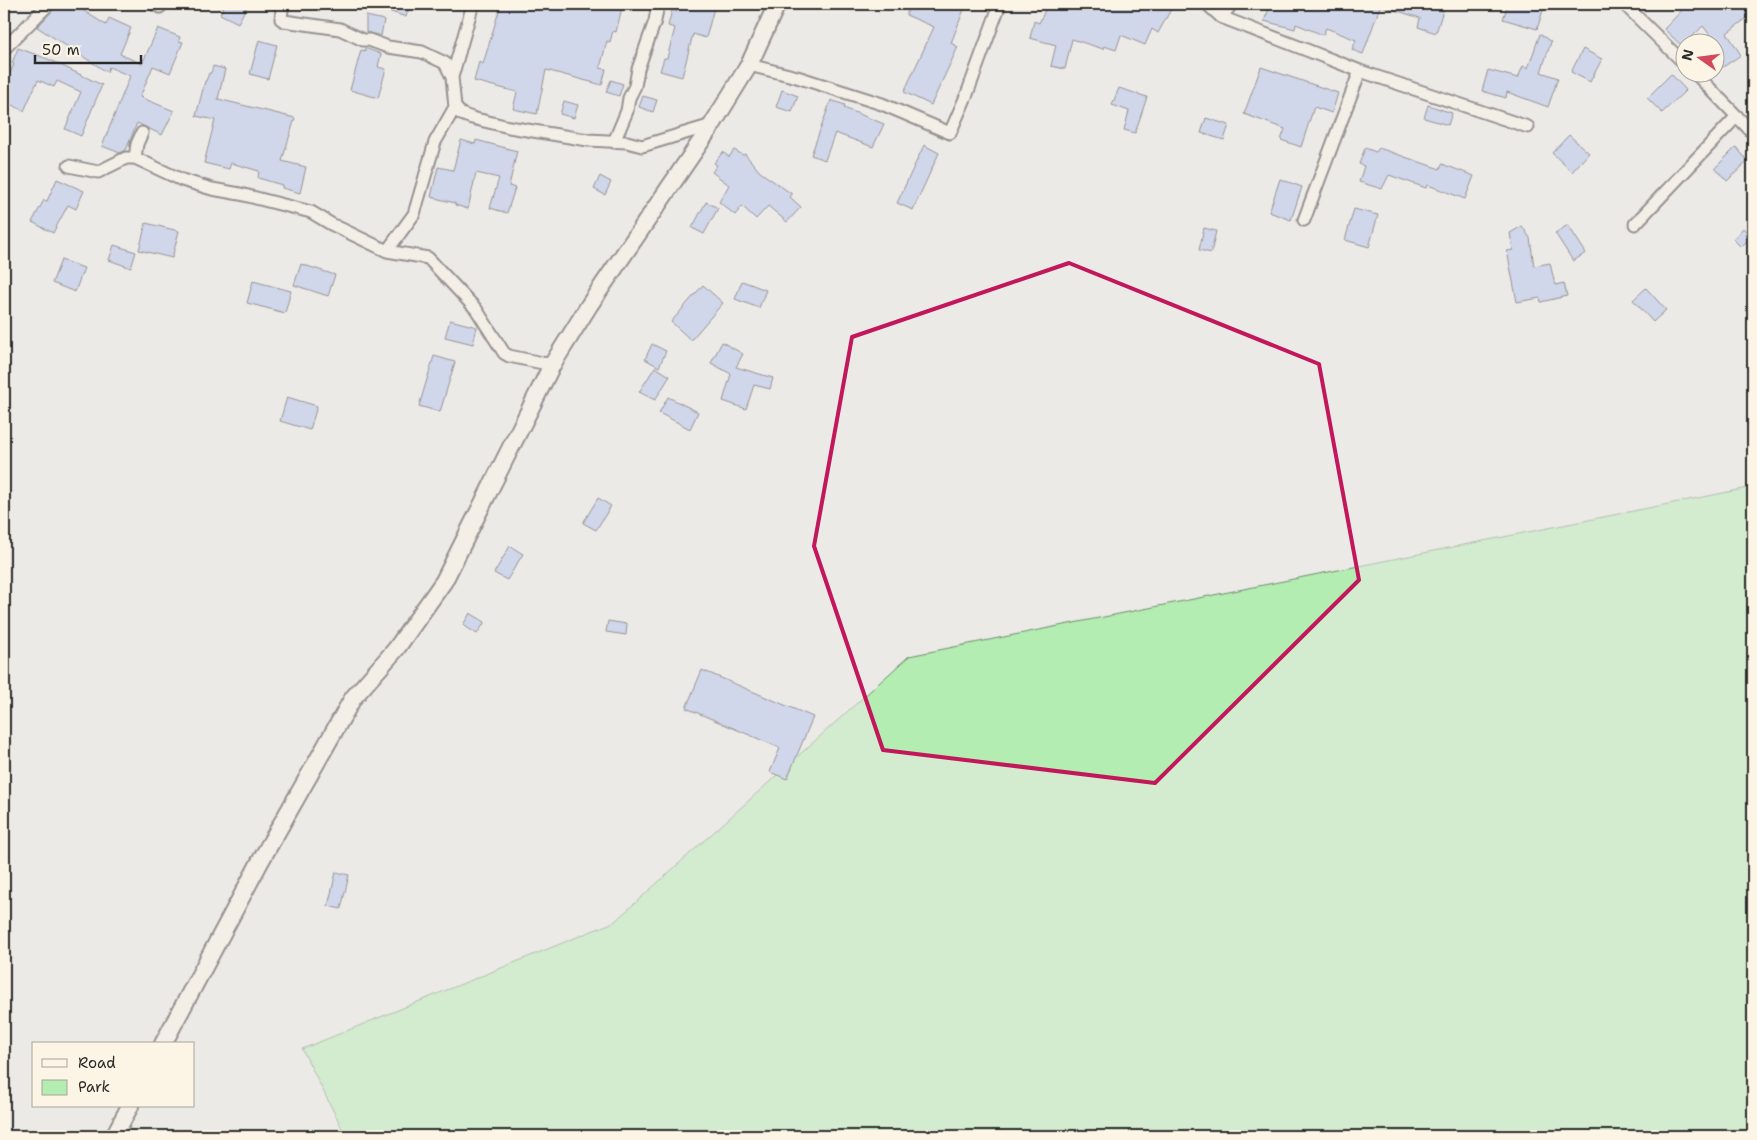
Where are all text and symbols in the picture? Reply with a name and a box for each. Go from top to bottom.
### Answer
scale bar [35,32,141,64]
north arrow [1674,32,1724,82]
text: 50 m [42,40,80,60]
text: N [1677,47,1697,62]
legend [32,1042,195,1108]
text: Road [78,1053,116,1073]
text: Park [78,1077,110,1097]

